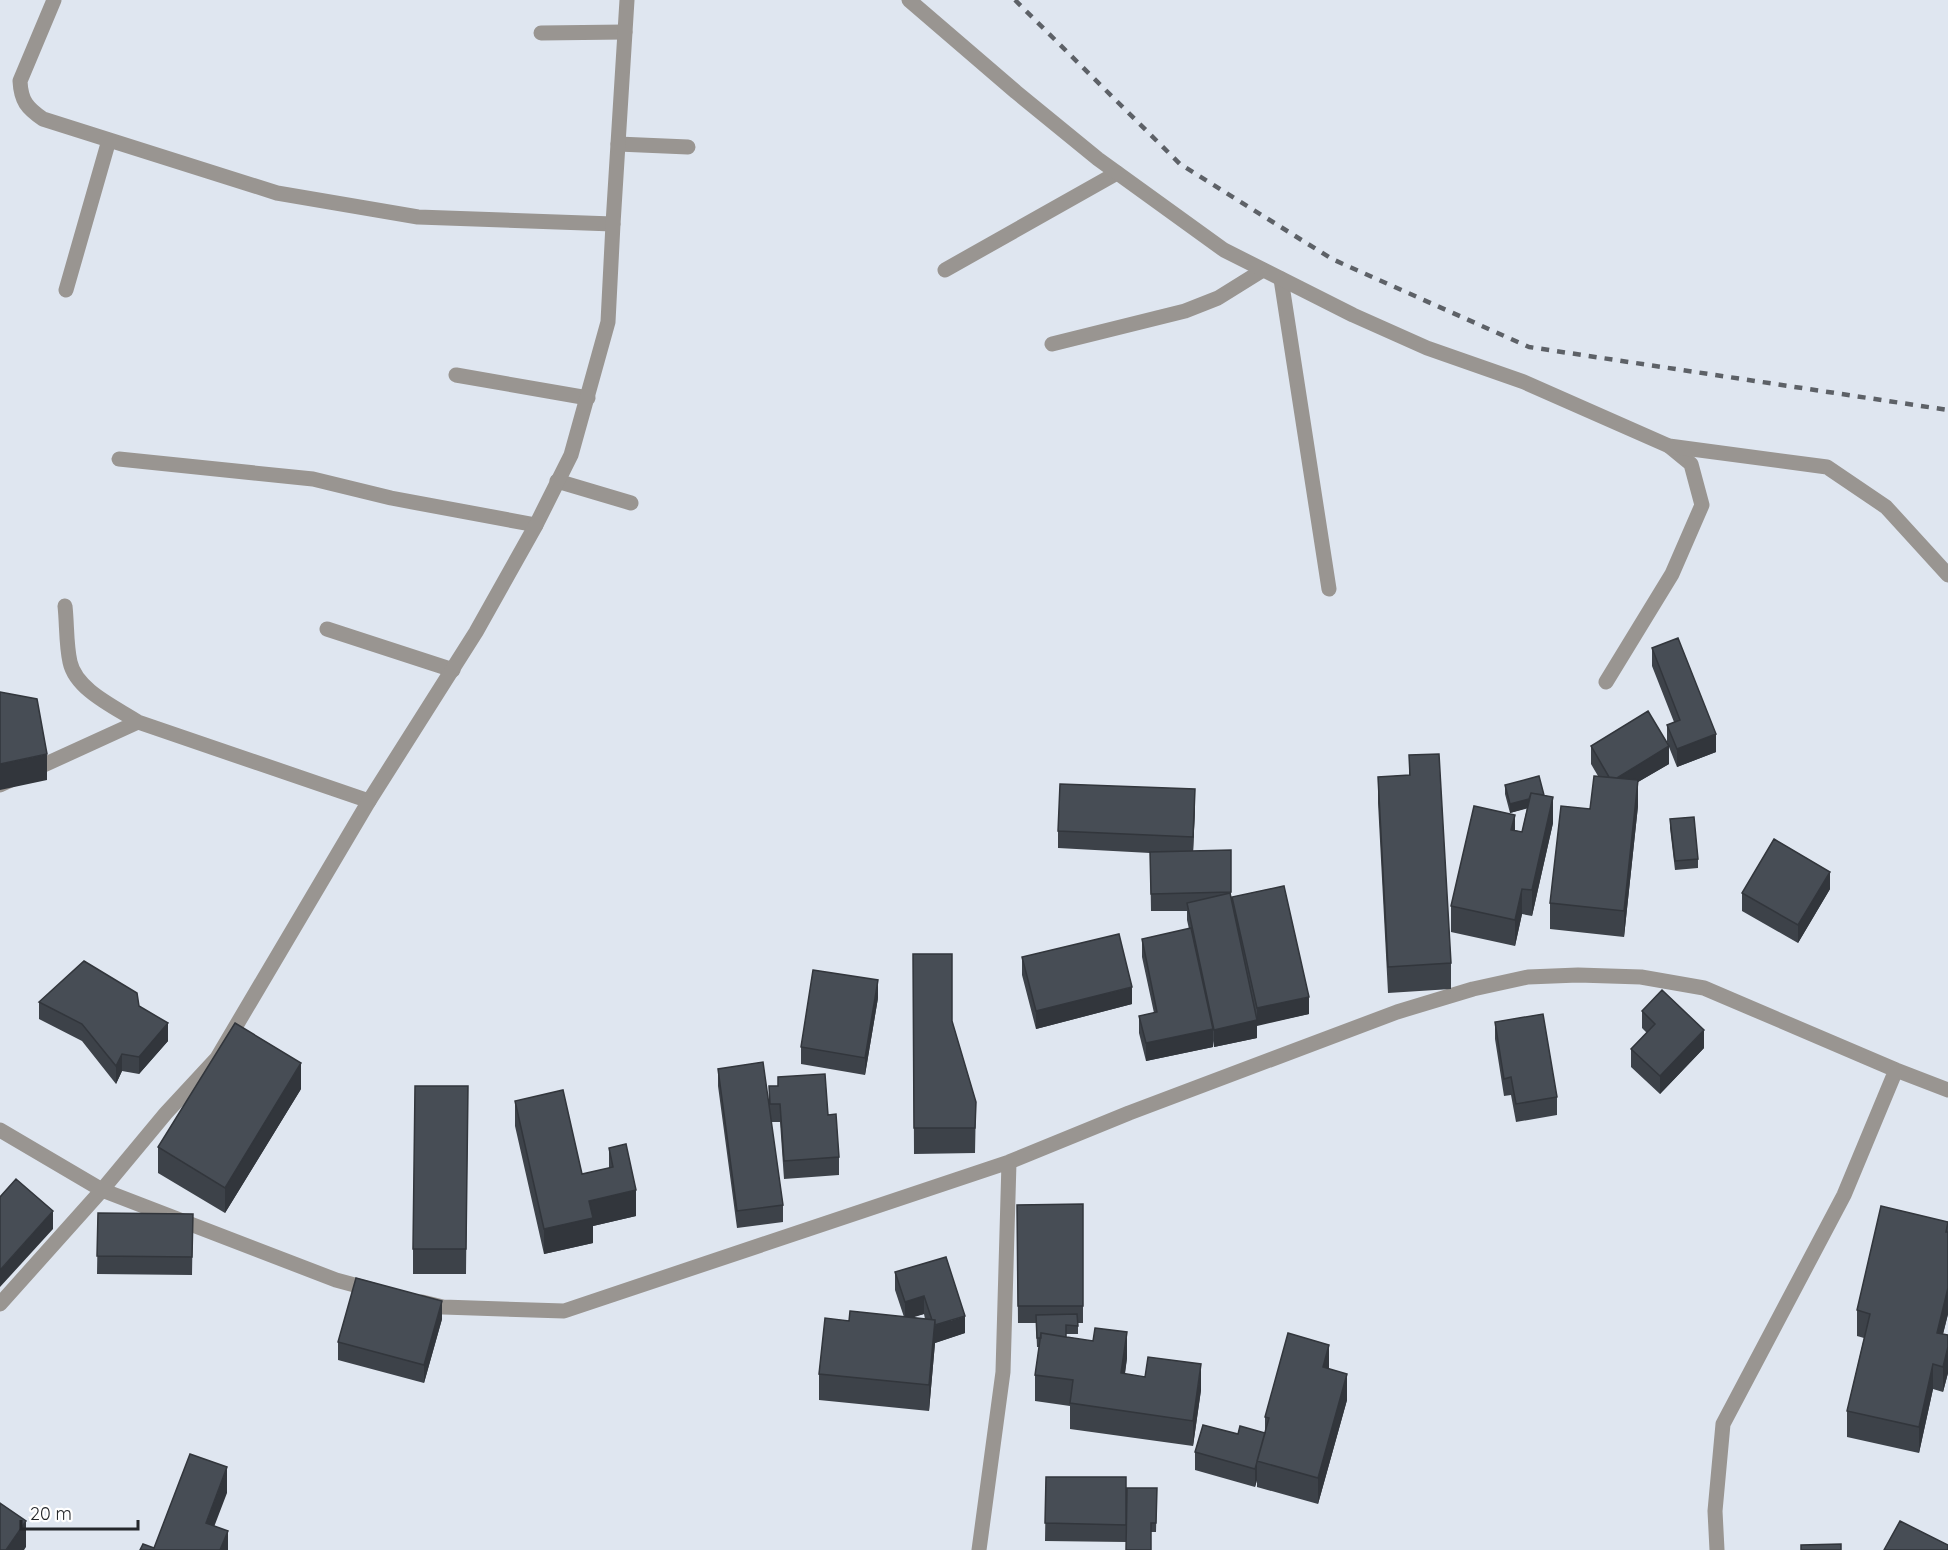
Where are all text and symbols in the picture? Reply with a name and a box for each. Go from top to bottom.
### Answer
scale bar [21,1493,138,1531]
text: 20 m [30,1502,72,1525]

